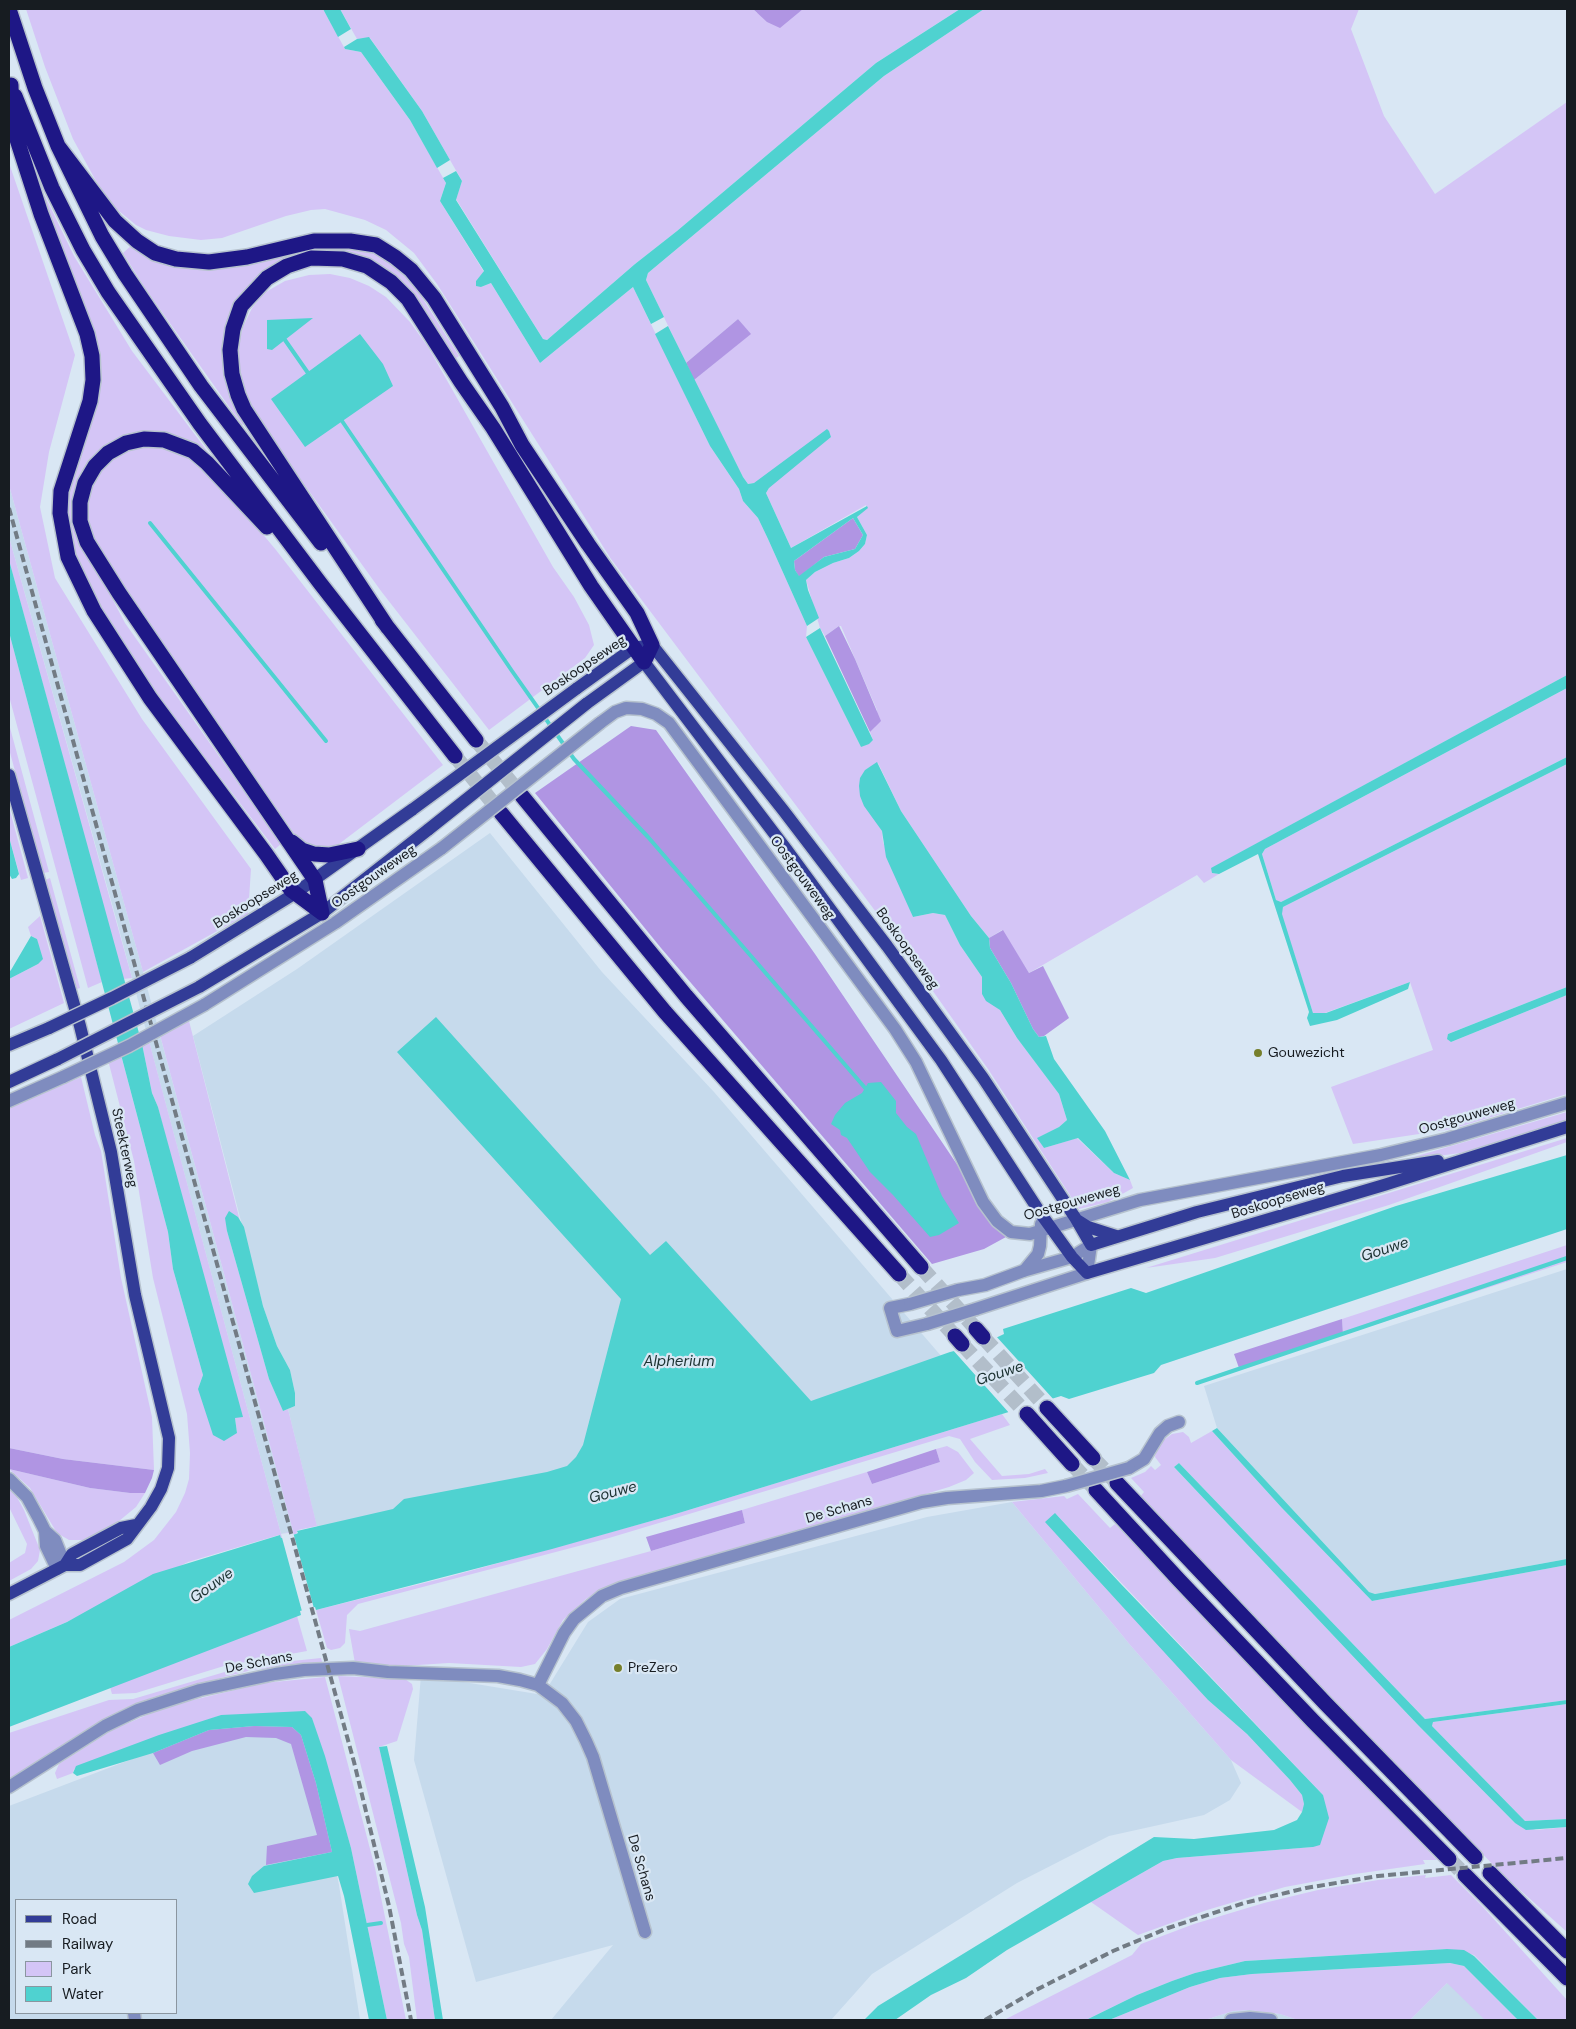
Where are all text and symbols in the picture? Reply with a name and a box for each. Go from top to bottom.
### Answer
street label: Boskoopseweg [540,632,630,700]
street label: Oostgouweweg [766,833,838,923]
street label: Oostgouweweg [328,842,420,912]
street label: Boskoopseweg [211,867,301,933]
street label: Boskoopseweg [872,905,942,993]
place label: Gouwezicht [1268,1045,1345,1061]
marker: Gouwezicht [1252,1047,1264,1059]
street label: Oostgouweweg [1417,1095,1517,1139]
street label: Steekterweg [107,1107,141,1189]
street label: Boskoopseweg [1229,1179,1327,1223]
street label: Oostgouweweg [1022,1181,1122,1225]
water label: Gouwe [1359,1234,1411,1266]
water label: Alpherium [644,1353,714,1371]
water label: Gouwe [974,1358,1026,1390]
water label: Gouwe [587,1478,639,1508]
street label: De Schans [804,1493,874,1527]
water label: Gouwe [187,1565,237,1607]
street label: De Schans [224,1648,294,1678]
place label: PreZero [628,1660,678,1676]
marker: PreZero [612,1662,624,1674]
street label: De Schans [624,1833,658,1903]
legend [15,1899,178,2014]
text: Road [62,1909,97,1929]
text: Railway [62,1934,113,1954]
text: Park [62,1959,92,1979]
text: Water [62,1984,103,2004]

